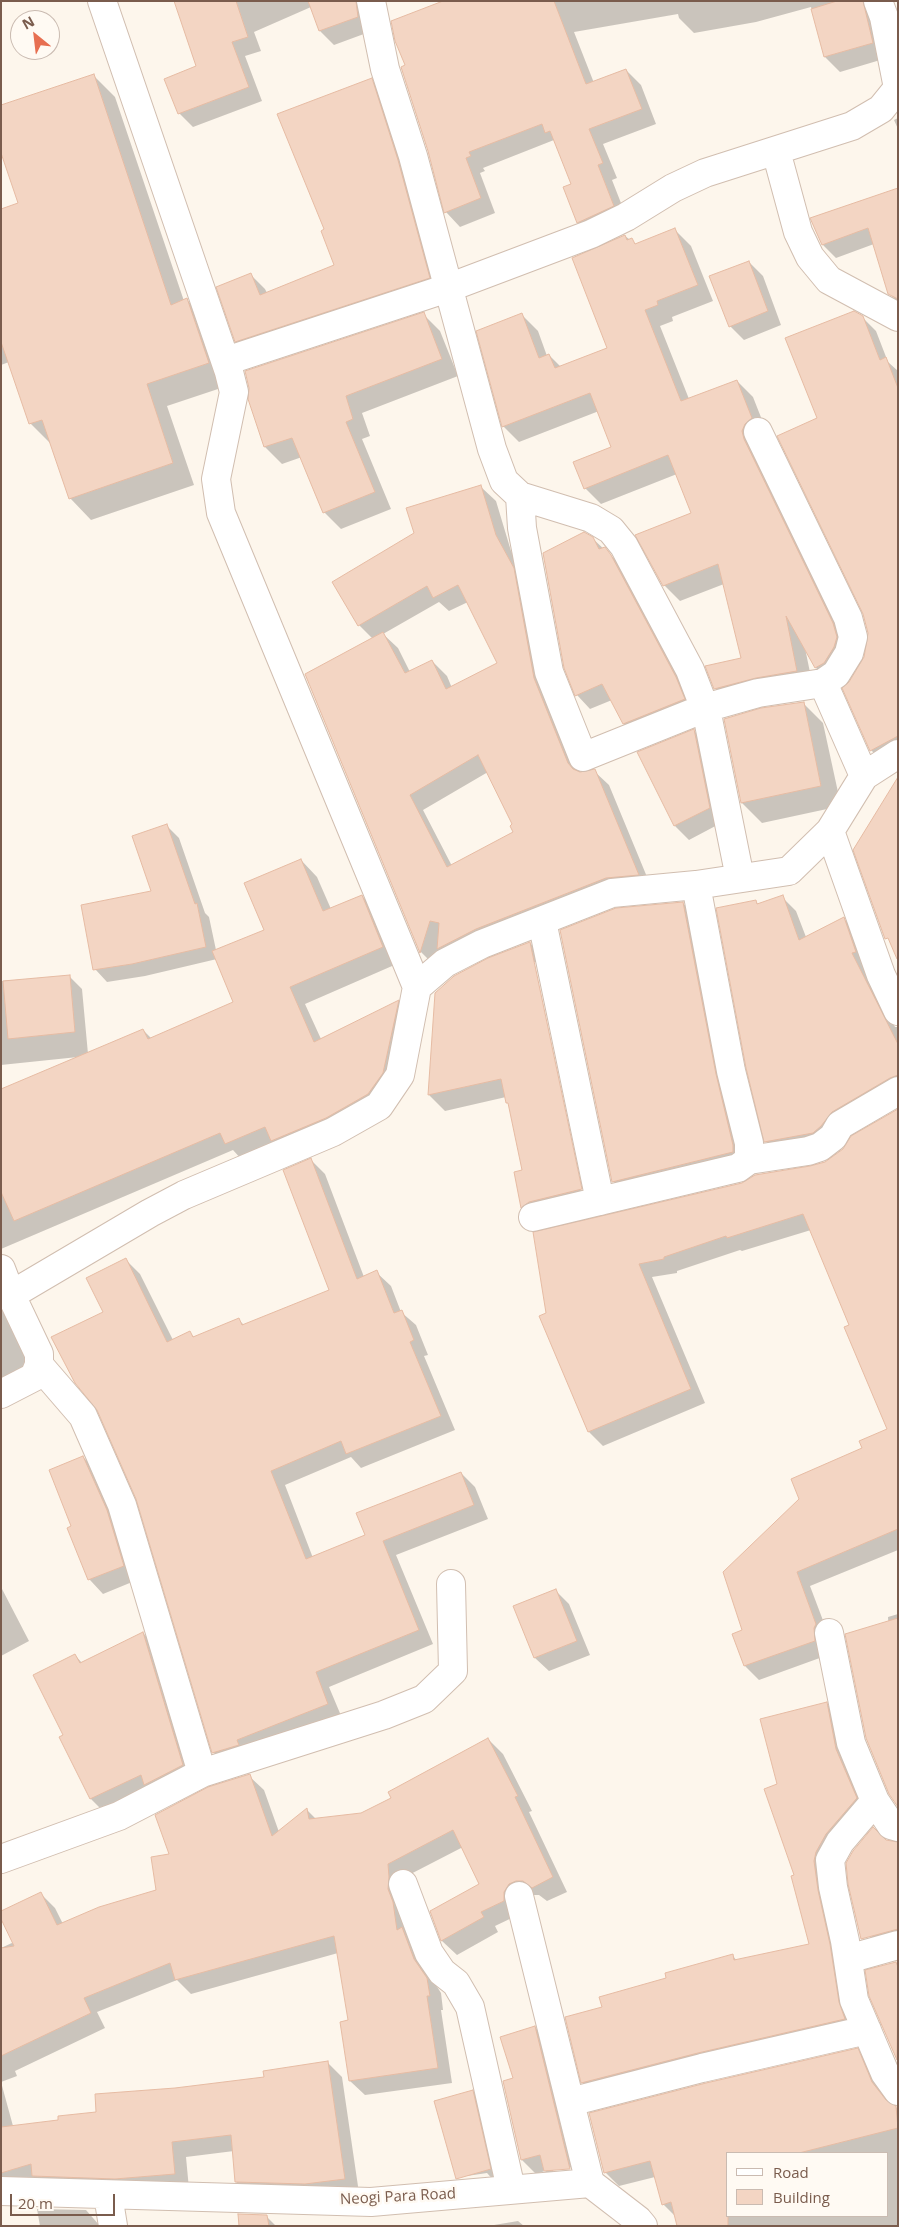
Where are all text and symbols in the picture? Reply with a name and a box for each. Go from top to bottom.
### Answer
north arrow [10,10,60,60]
text: N [18,11,38,33]
legend [726,2152,889,2217]
text: Road [773,2162,809,2182]
scale bar [12,2184,118,2216]
street label: Neogi Para Road [340,2185,456,2209]
text: Building [773,2187,830,2207]
text: 20 m [18,2193,53,2213]

